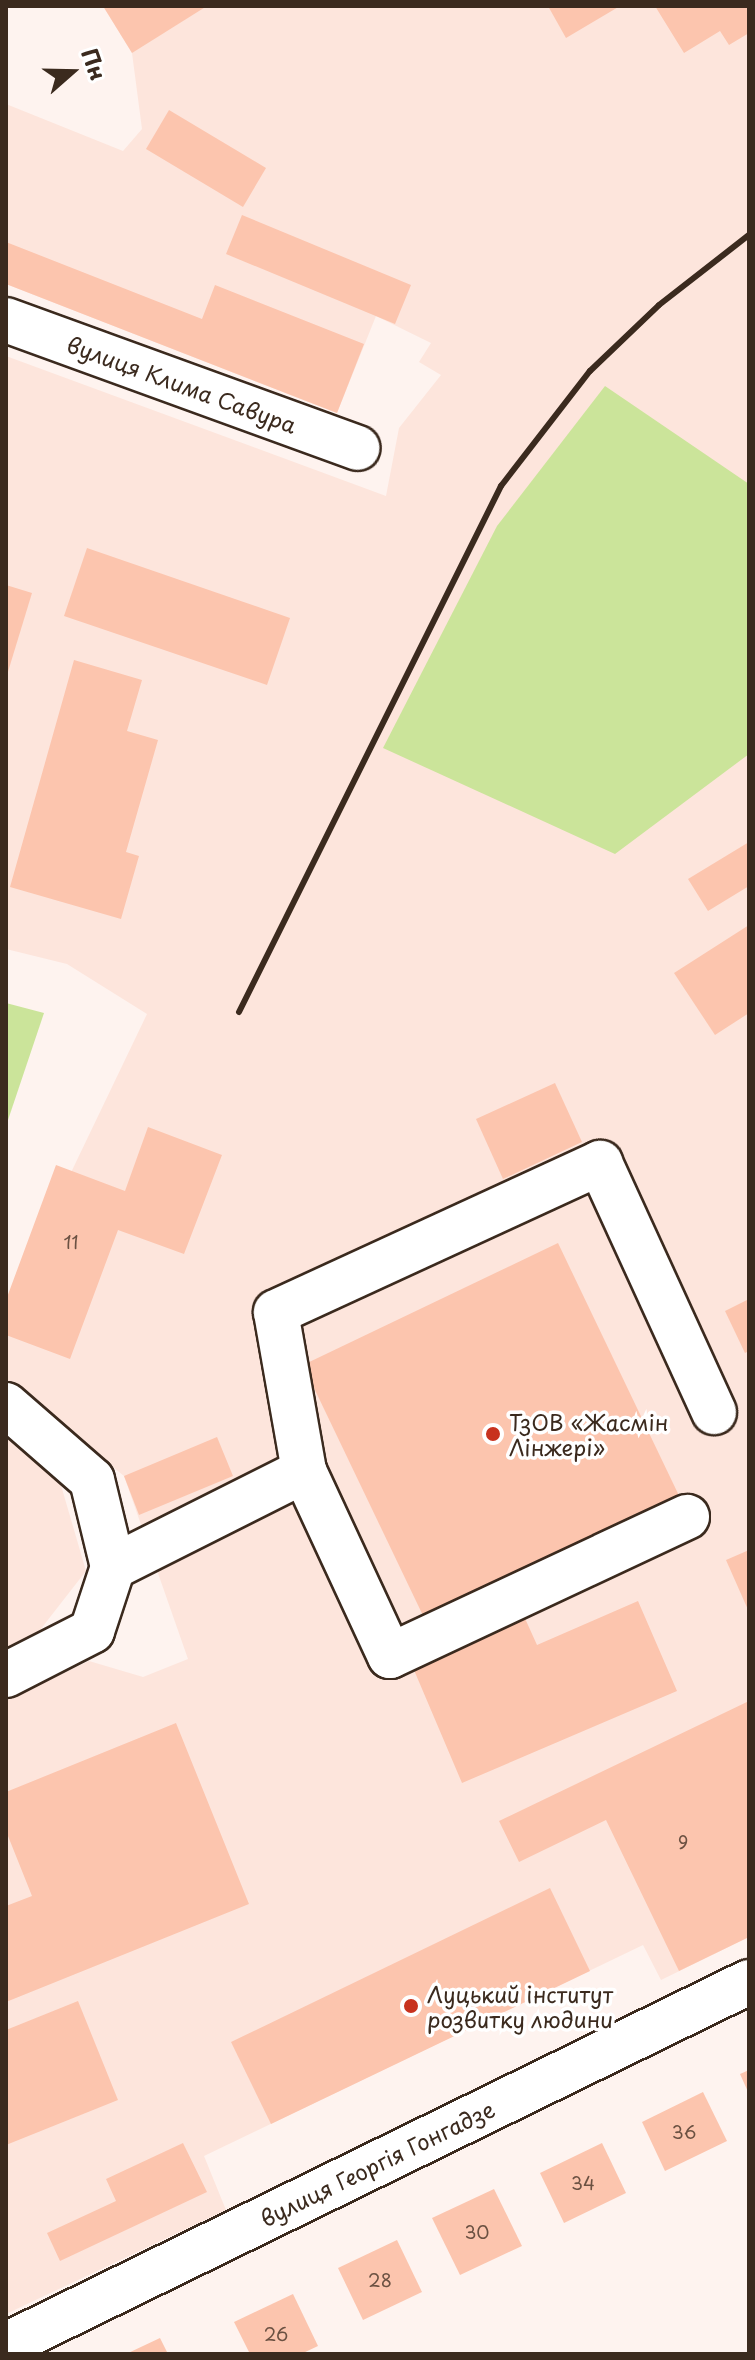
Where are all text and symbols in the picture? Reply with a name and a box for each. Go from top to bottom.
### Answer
north arrow [32,32,112,112]
text: Пн [74,43,116,84]
street label: вулиця Клима Савура [62,330,302,438]
house number: 11 [63,1231,79,1253]
place label: ТзОВ «Жасмін Лінжері» [509,1408,668,1460]
marker: ТзОВ «Жасмін Лінжері» [484,1425,502,1443]
house number: 9 [678,1831,688,1853]
place label: Луцький інститут розвитку людини [427,1980,615,2032]
marker: Луцький інститут розвитку людини [402,1997,420,2015]
street label: вулиця Георгія Гонгадзе [255,2095,499,2231]
house number: 36 [672,2121,696,2143]
house number: 34 [571,2172,595,2194]
house number: 30 [464,2221,490,2243]
house number: 28 [368,2269,392,2291]
house number: 26 [264,2323,288,2345]

